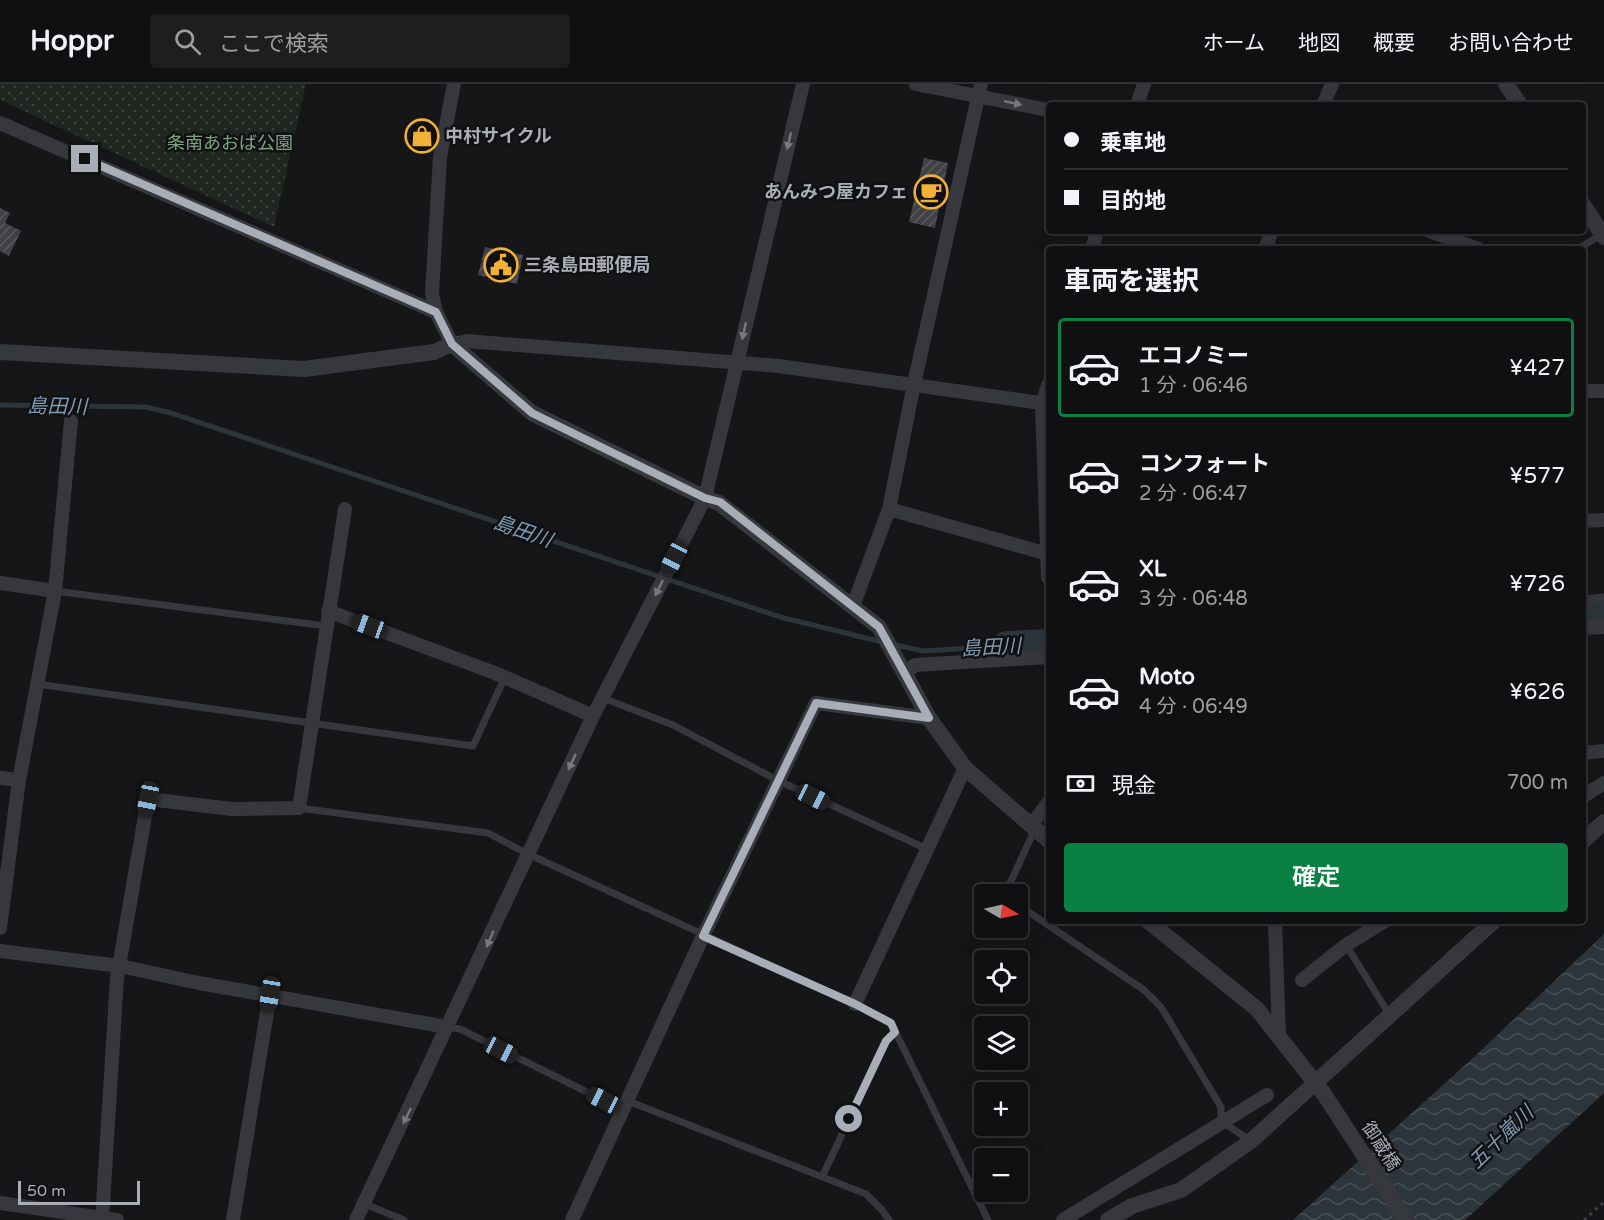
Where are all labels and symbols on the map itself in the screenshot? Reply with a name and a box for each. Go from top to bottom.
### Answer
one-way arrow [1004,98,1023,108]
shop icon: 中村サイクル [404,118,440,154]
place label: 中村サイクル [445,125,552,147]
park label: 条南あおば公園 [167,132,293,154]
one-way arrow [784,132,794,150]
route end [71,145,98,172]
cafe icon: あんみつ屋カフェ [913,174,949,210]
place label: あんみつ屋カフェ [764,181,908,203]
public building icon: 三条島田郵便局 [483,247,519,283]
place label: 三条島田郵便局 [524,254,650,276]
one-way arrow [739,321,749,340]
water label: 島田川 [27,394,89,420]
water label: 島田川 [490,511,557,554]
car [658,538,690,578]
one-way arrow [655,579,665,597]
car [349,611,389,641]
water label: 島田川 [960,634,1024,662]
one-way arrow [567,754,576,771]
car [136,780,160,818]
car [793,781,833,813]
north arrow [974,884,1028,938]
one-way arrow [484,930,494,948]
car [258,975,282,1013]
car [481,1034,521,1066]
car [583,1084,623,1116]
water label: 五十嵐川 [1465,1100,1540,1174]
route start [835,1105,862,1132]
one-way arrow [403,1107,412,1124]
street label: 御蔵橋 [1357,1117,1405,1175]
scale bar [18,1178,140,1206]

